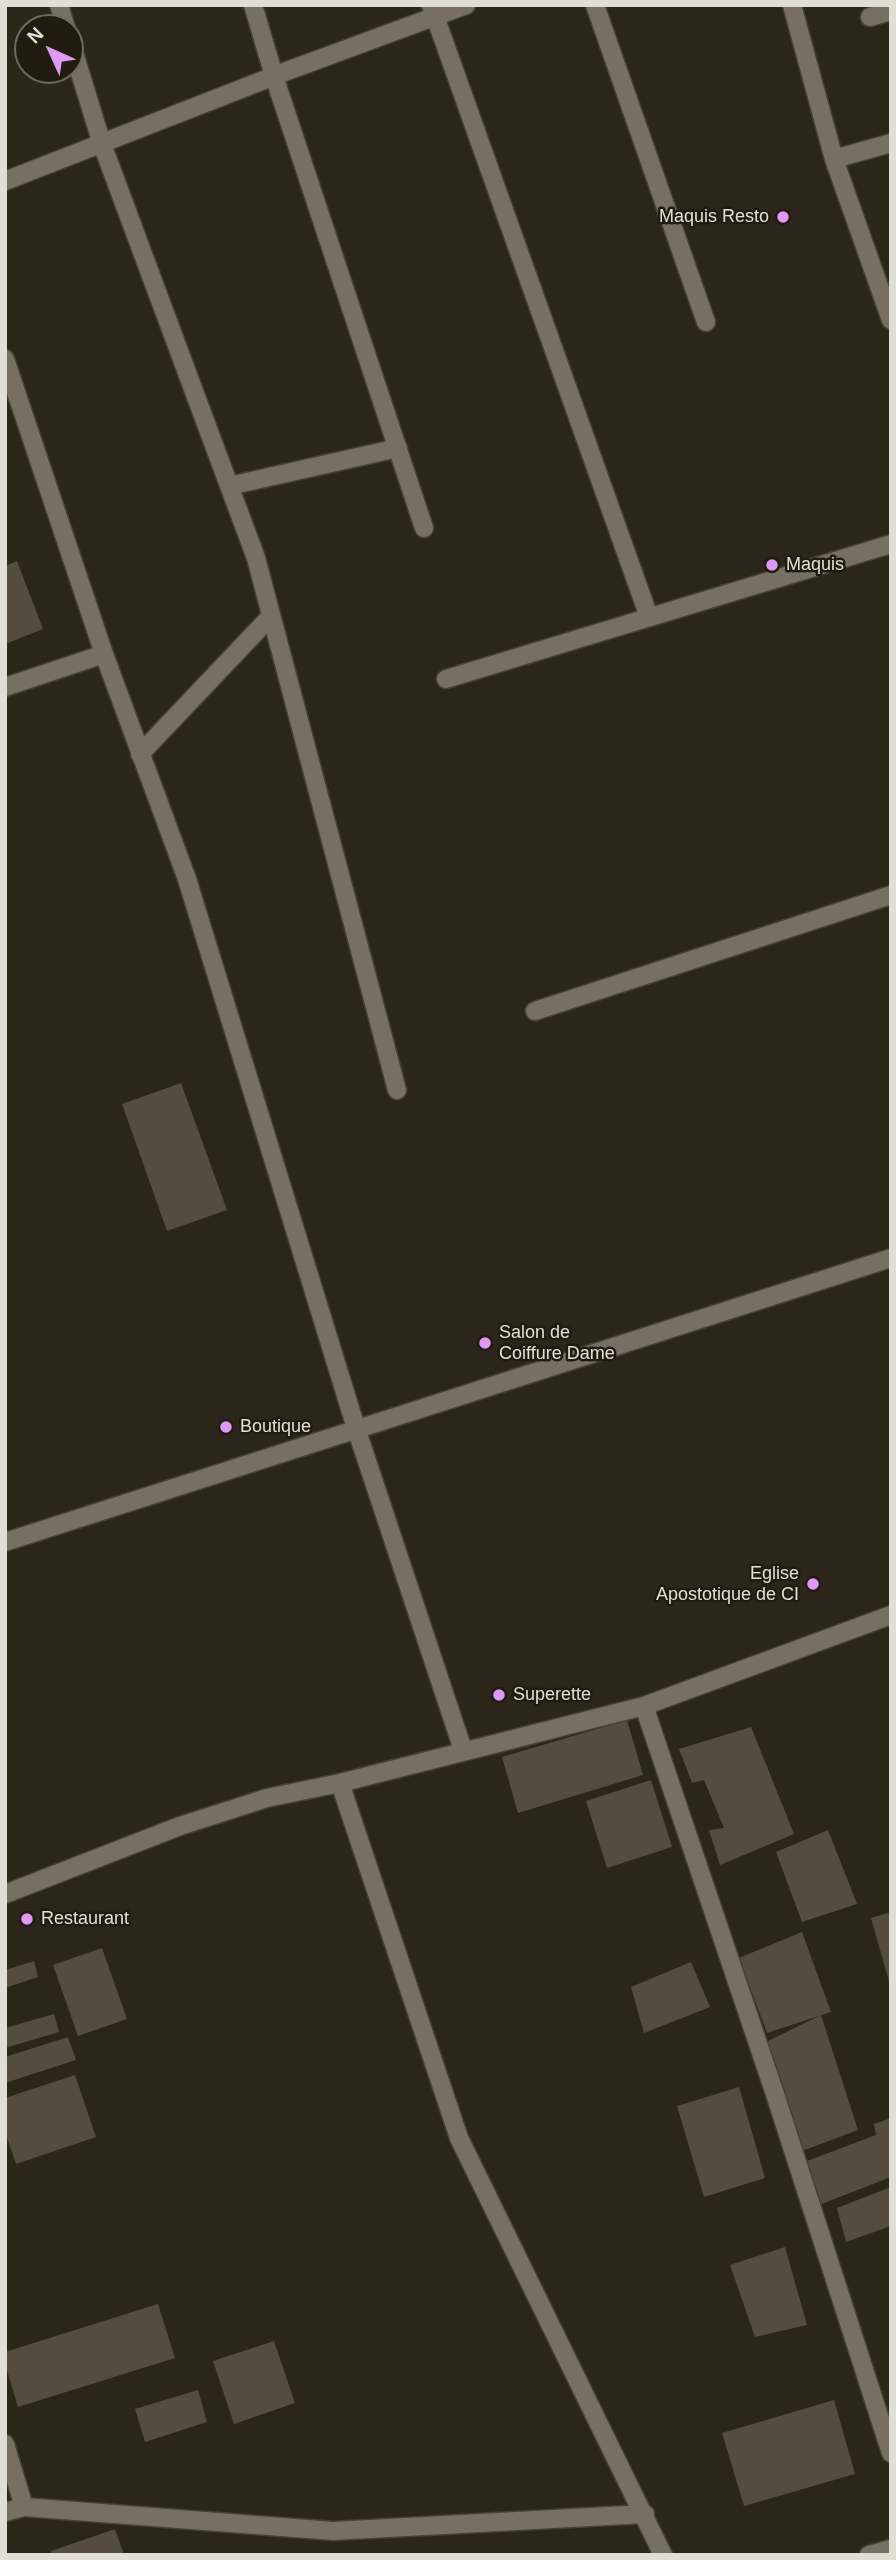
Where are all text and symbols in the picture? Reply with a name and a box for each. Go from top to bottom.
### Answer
north arrow [14,14,84,84]
text: N [23,23,47,47]
place label: Maquis Resto [659,206,769,228]
marker: Maquis Resto [775,209,791,225]
place label: Maquis [786,554,844,576]
marker: Maquis [764,557,780,573]
place label: Salon de Coiffure Dame [499,1322,615,1364]
marker: Salon de Coiffure Dame [477,1335,493,1351]
place label: Boutique [240,1416,311,1438]
marker: Boutique [218,1419,234,1435]
place label: Eglise Apostotique de CI [656,1563,799,1606]
marker: Eglise Apostotique de CI [805,1576,821,1592]
place label: Superette [513,1684,591,1706]
marker: Superette [491,1687,507,1703]
place label: Restaurant [41,1908,129,1930]
marker: Restaurant [19,1911,35,1927]

